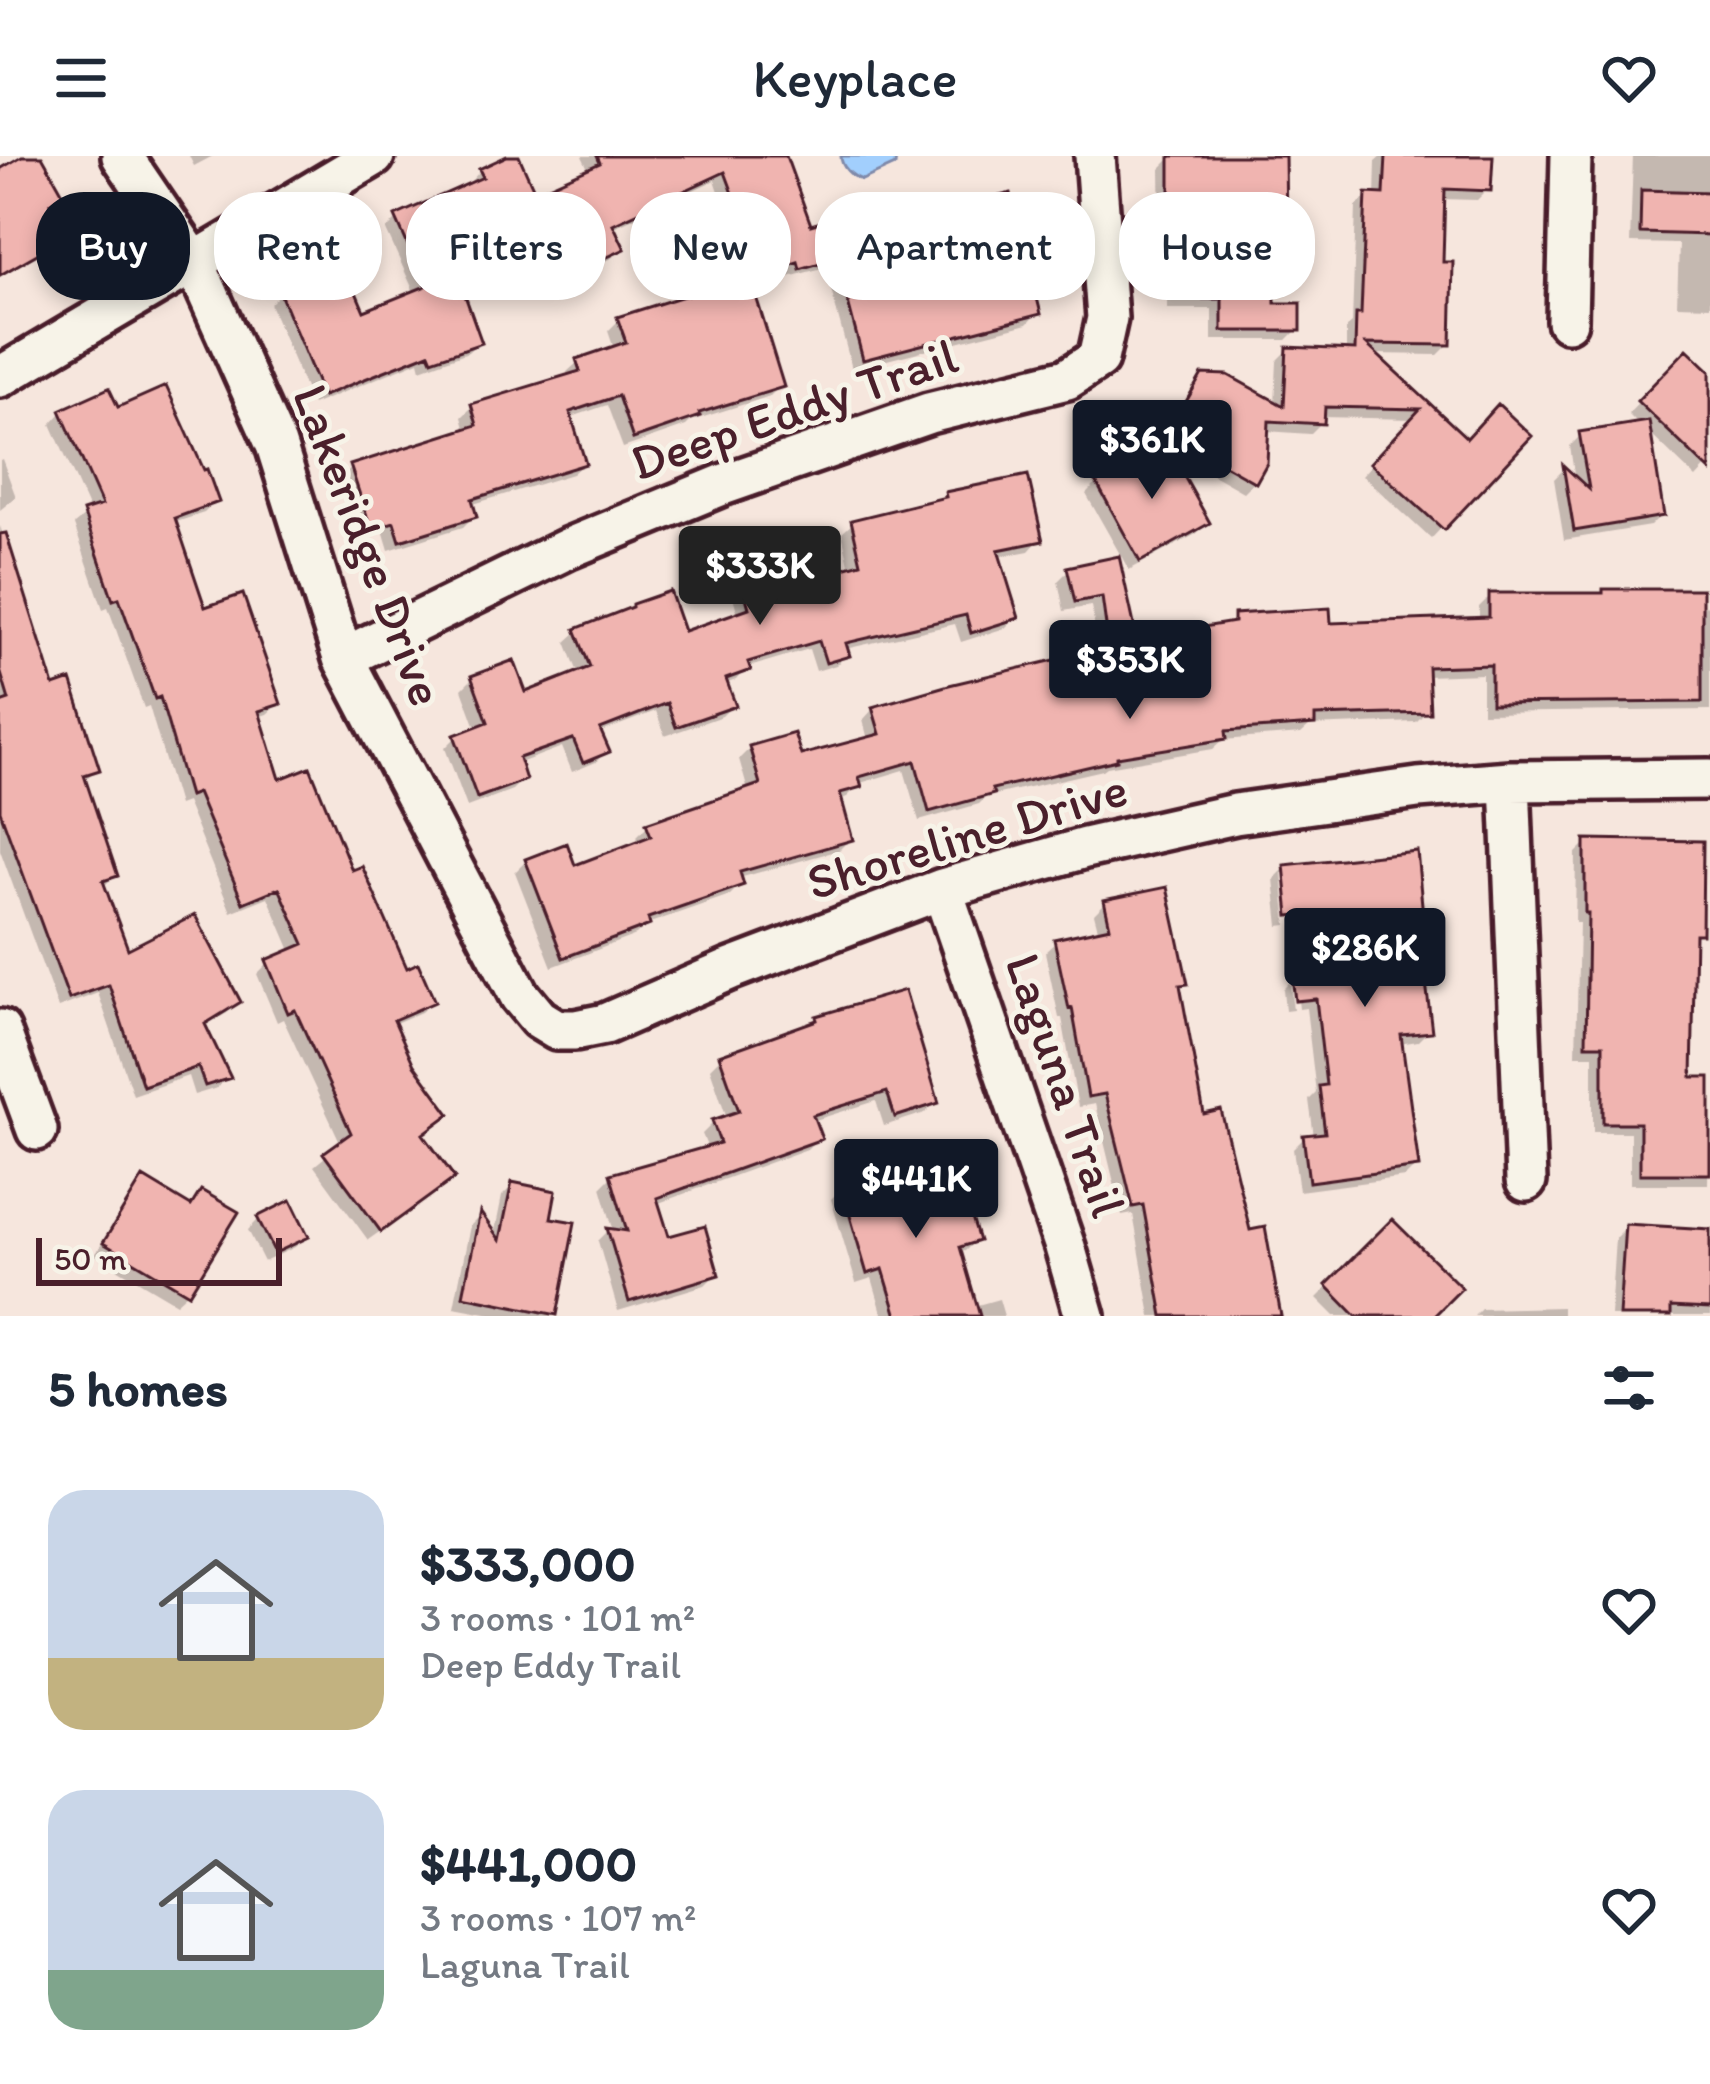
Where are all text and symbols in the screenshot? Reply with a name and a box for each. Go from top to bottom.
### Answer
icon: menu [48,45,114,111]
icon: heart [1596,45,1662,111]
text: Keyplace [752,46,958,111]
chip: Buy [36,192,190,300]
chip: Rent [214,192,382,300]
chip: Filters [406,192,606,300]
chip: New [630,192,791,300]
chip: Apartment [815,192,1095,300]
chip: House [1119,192,1315,300]
street label: Deep Eddy Trail [623,325,965,493]
street label: Lakeridge Drive [280,376,458,714]
pin: $361K [1068,400,1236,502]
text: $361K [1100,415,1204,462]
pin: $333K [676,526,844,628]
text: $333K [706,541,814,588]
pin: $353K [1046,620,1214,722]
text: $353K [1076,635,1184,682]
street label: Shoreline Drive [799,757,1135,913]
pin: $286K [1281,908,1449,1010]
text: $286K [1311,923,1419,970]
street label: Laguna Trail [992,945,1140,1225]
pin: $441K [832,1139,1000,1241]
text: $441K [861,1154,971,1201]
scale bar [36,1232,282,1285]
text: 50 m [54,1239,127,1278]
icon: filters [1596,1355,1662,1421]
text: 5 homes [48,1358,228,1419]
text: $333,000 [420,1533,636,1594]
icon: home [144,1538,288,1682]
icon: heart [1596,1577,1662,1643]
text: 3 rooms · 101 m² [420,1594,695,1641]
text: Deep Eddy Trail [420,1641,681,1688]
text: $441,000 [420,1833,637,1894]
icon: home [144,1838,288,1982]
icon: heart [1596,1877,1662,1943]
text: 3 rooms · 107 m² [420,1894,696,1941]
text: Laguna Trail [420,1941,630,1988]

